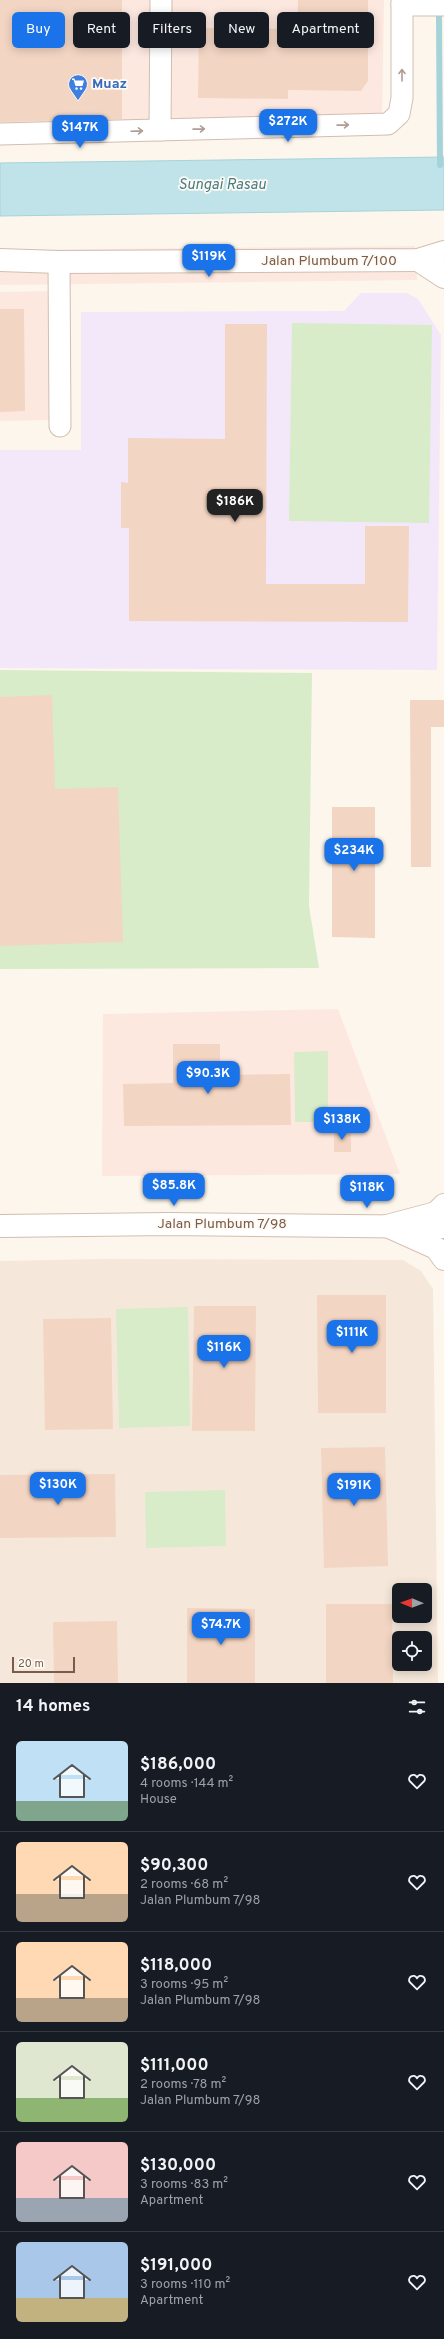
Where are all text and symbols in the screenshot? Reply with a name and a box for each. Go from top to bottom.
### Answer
chip: Buy [12,12,65,48]
chip: Rent [73,12,130,48]
chip: Filters [138,12,206,48]
chip: New [214,12,269,48]
chip: Apartment [277,12,374,48]
one-way arrow [398,69,406,82]
supermarket icon: Muaz [67,73,89,101]
place label: Muaz [92,76,127,93]
pin: $272K [260,109,316,143]
text: $272K [268,114,308,130]
pin: $147K [52,115,108,149]
text: $147K [61,120,99,136]
one-way arrow [336,122,349,129]
one-way arrow [192,125,205,133]
one-way arrow [130,127,143,134]
water label: Sungai Rasau [178,176,267,195]
pin: $119K [181,244,237,278]
text: $119K [191,249,227,265]
street label: Jalan Plumbum 7/100 [261,253,397,270]
pin: $186K [207,489,263,523]
text: $186K [216,494,254,510]
pin: $234K [326,838,382,872]
text: $234K [333,843,375,859]
pin: $90.3K [175,1061,241,1095]
text: $90.3K [186,1066,230,1082]
pin: $138K [314,1107,370,1141]
text: $138K [323,1112,361,1128]
pin: $85.8K [141,1173,207,1207]
pin: $118K [339,1175,395,1209]
text: $85.8K [152,1178,196,1194]
text: $118K [349,1180,385,1196]
street label: Jalan Plumbum 7/98 [157,1216,287,1233]
pin: $111K [324,1320,380,1354]
text: $111K [336,1325,368,1341]
pin: $116K [196,1335,252,1369]
text: $116K [206,1340,242,1356]
pin: $130K [30,1472,86,1506]
pin: $191K [326,1473,382,1507]
text: $130K [39,1477,77,1493]
text: $191K [336,1478,372,1494]
north arrow [392,1583,432,1623]
map controls [392,1583,432,1671]
pin: $74.7K [188,1612,254,1646]
text: $74.7K [201,1617,241,1633]
button: locate [392,1631,432,1671]
scale bar [12,1655,75,1674]
text: 20 m [18,1657,44,1671]
text: 14 homes [16,1696,90,1718]
icon: filters [406,1696,428,1718]
text: $186,000 [140,1754,216,1776]
icon: home [48,1757,96,1805]
icon: heart [406,1770,428,1792]
text: 4 rooms · 144 m² [140,1776,233,1792]
text: House [140,1792,177,1808]
text: $90,300 [140,1855,209,1877]
icon: home [48,1858,96,1906]
icon: heart [406,1871,428,1893]
text: 2 rooms · 68 m² [140,1877,228,1893]
text: Jalan Plumbum 7/98 [140,1893,260,1909]
text: $118,000 [140,1955,212,1977]
icon: home [48,1958,96,2006]
icon: heart [406,1971,428,1993]
text: 3 rooms · 95 m² [140,1977,228,1993]
text: Jalan Plumbum 7/98 [140,1993,260,2009]
text: $111,000 [140,2055,209,2077]
icon: home [48,2058,96,2106]
icon: heart [406,2071,428,2093]
text: 2 rooms · 78 m² [140,2077,226,2093]
text: Jalan Plumbum 7/98 [140,2093,260,2109]
text: $130,000 [140,2155,216,2177]
icon: home [48,2158,96,2206]
icon: heart [406,2171,428,2193]
text: 3 rooms · 83 m² [140,2177,228,2193]
text: Apartment [140,2193,203,2209]
text: $191,000 [140,2255,212,2277]
icon: home [48,2258,96,2306]
icon: heart [406,2271,428,2293]
text: 3 rooms · 110 m² [140,2277,230,2293]
text: Apartment [140,2293,203,2309]

